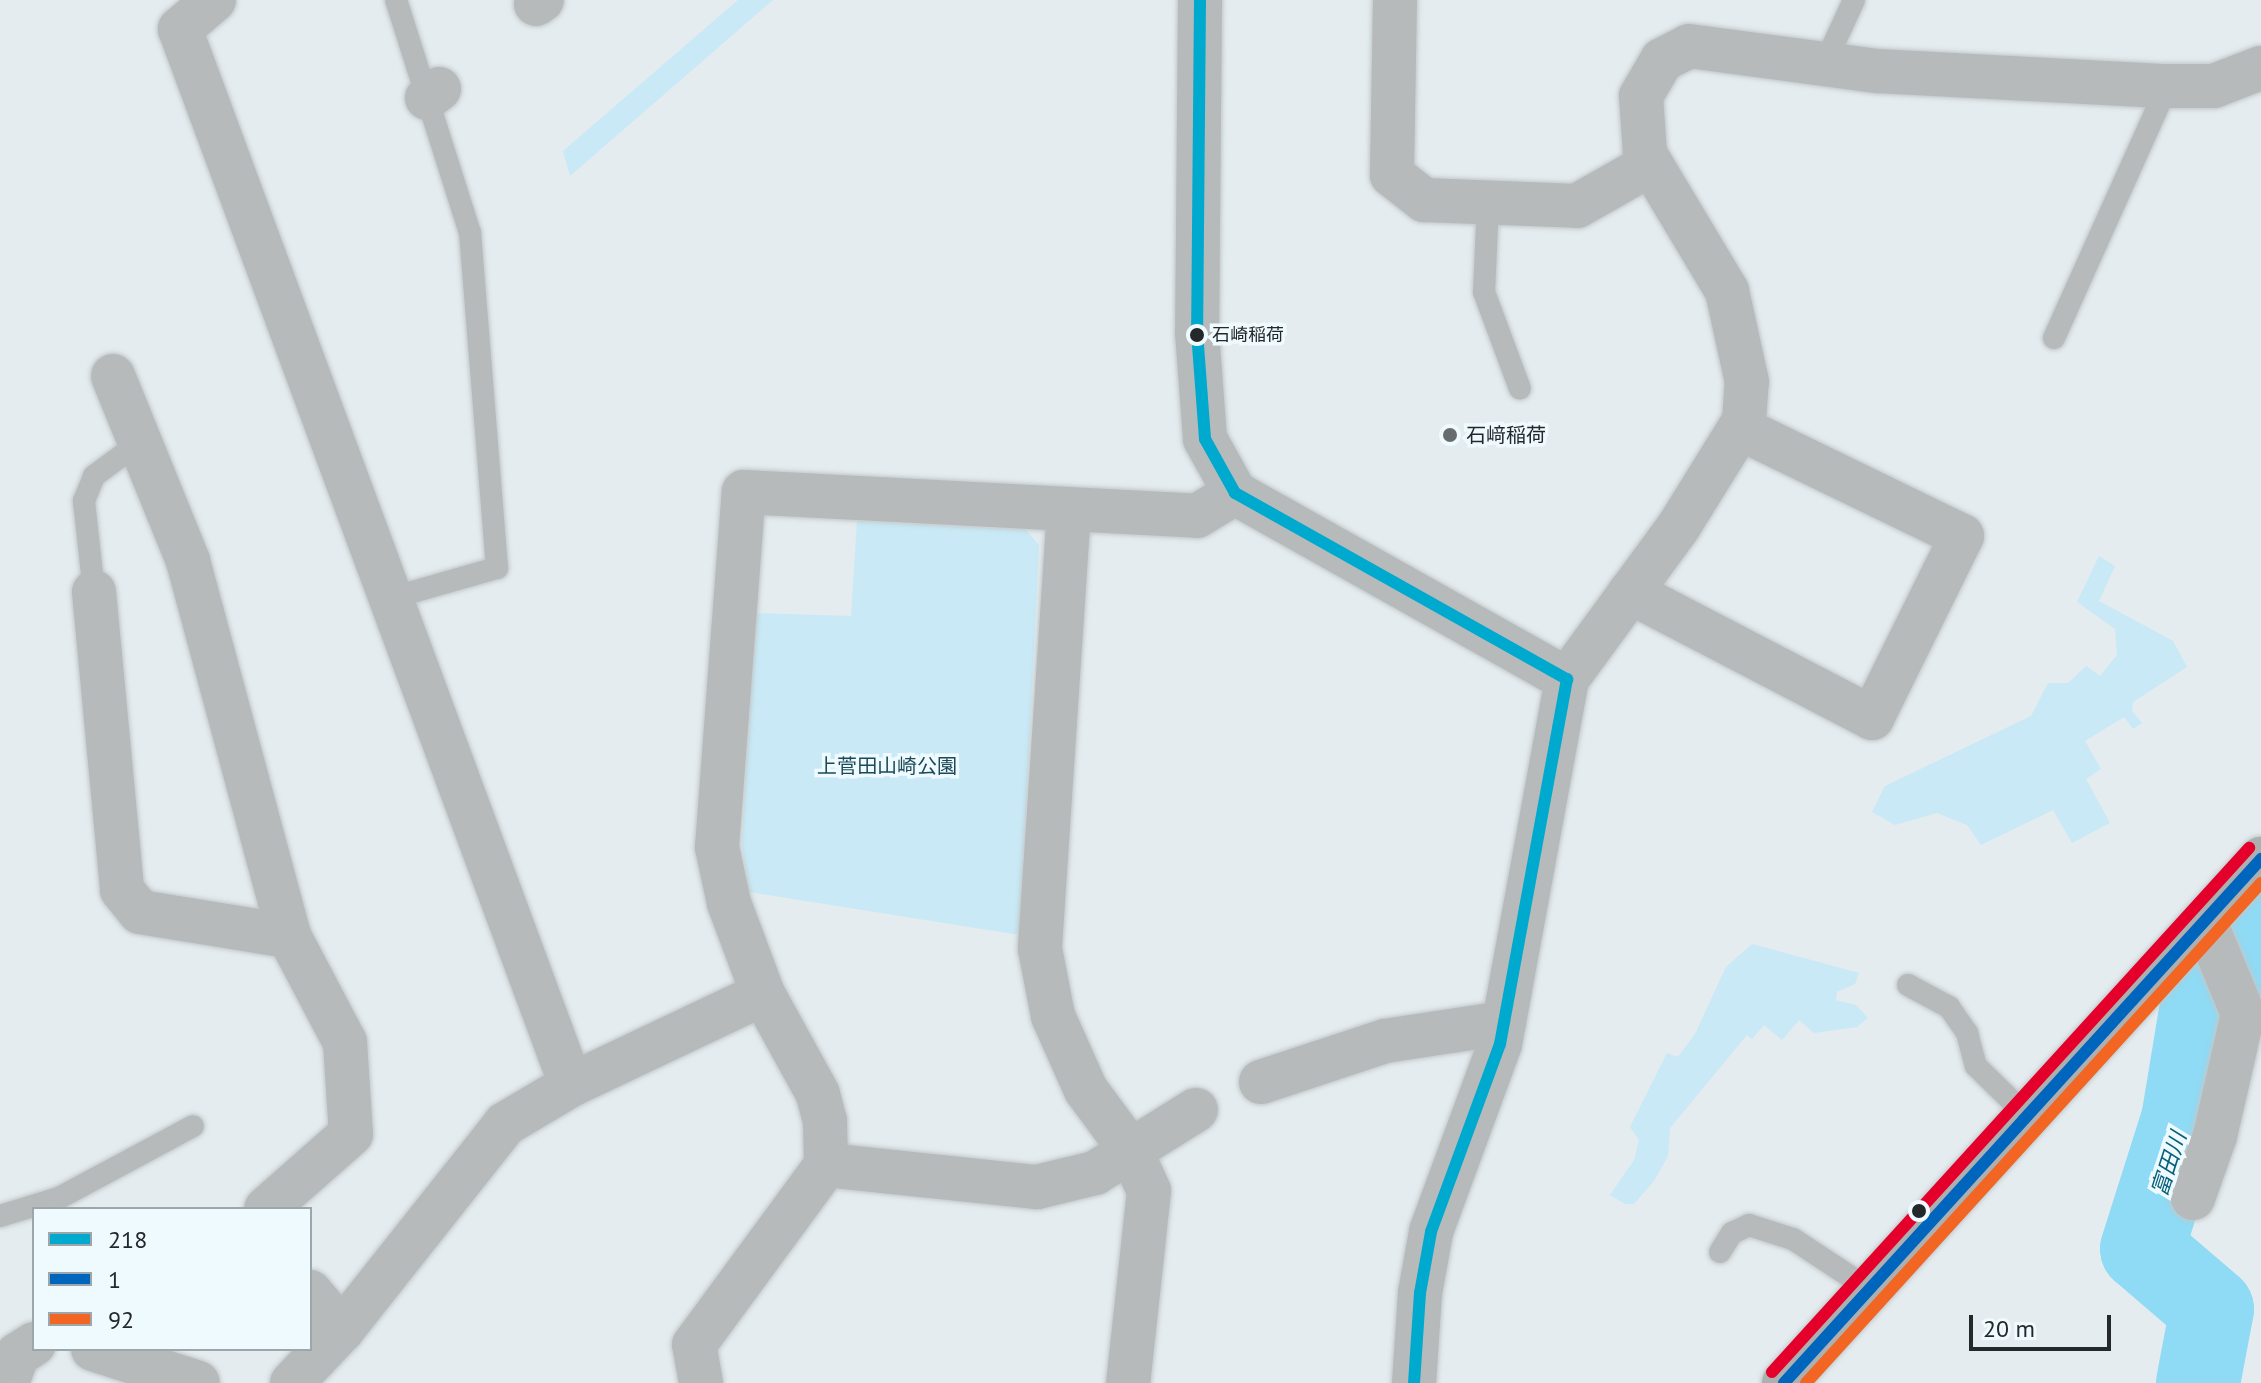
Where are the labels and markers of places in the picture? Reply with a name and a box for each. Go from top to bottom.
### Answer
place label: 石崎稲荷 [1212,324,1284,346]
marker: 石崎稲荷 [1189,327,1205,343]
place label: 石﨑稲荷 [1466,423,1546,447]
marker: 石﨑稲荷 [1441,426,1459,444]
unlabelled marker [1911,1203,1927,1219]

